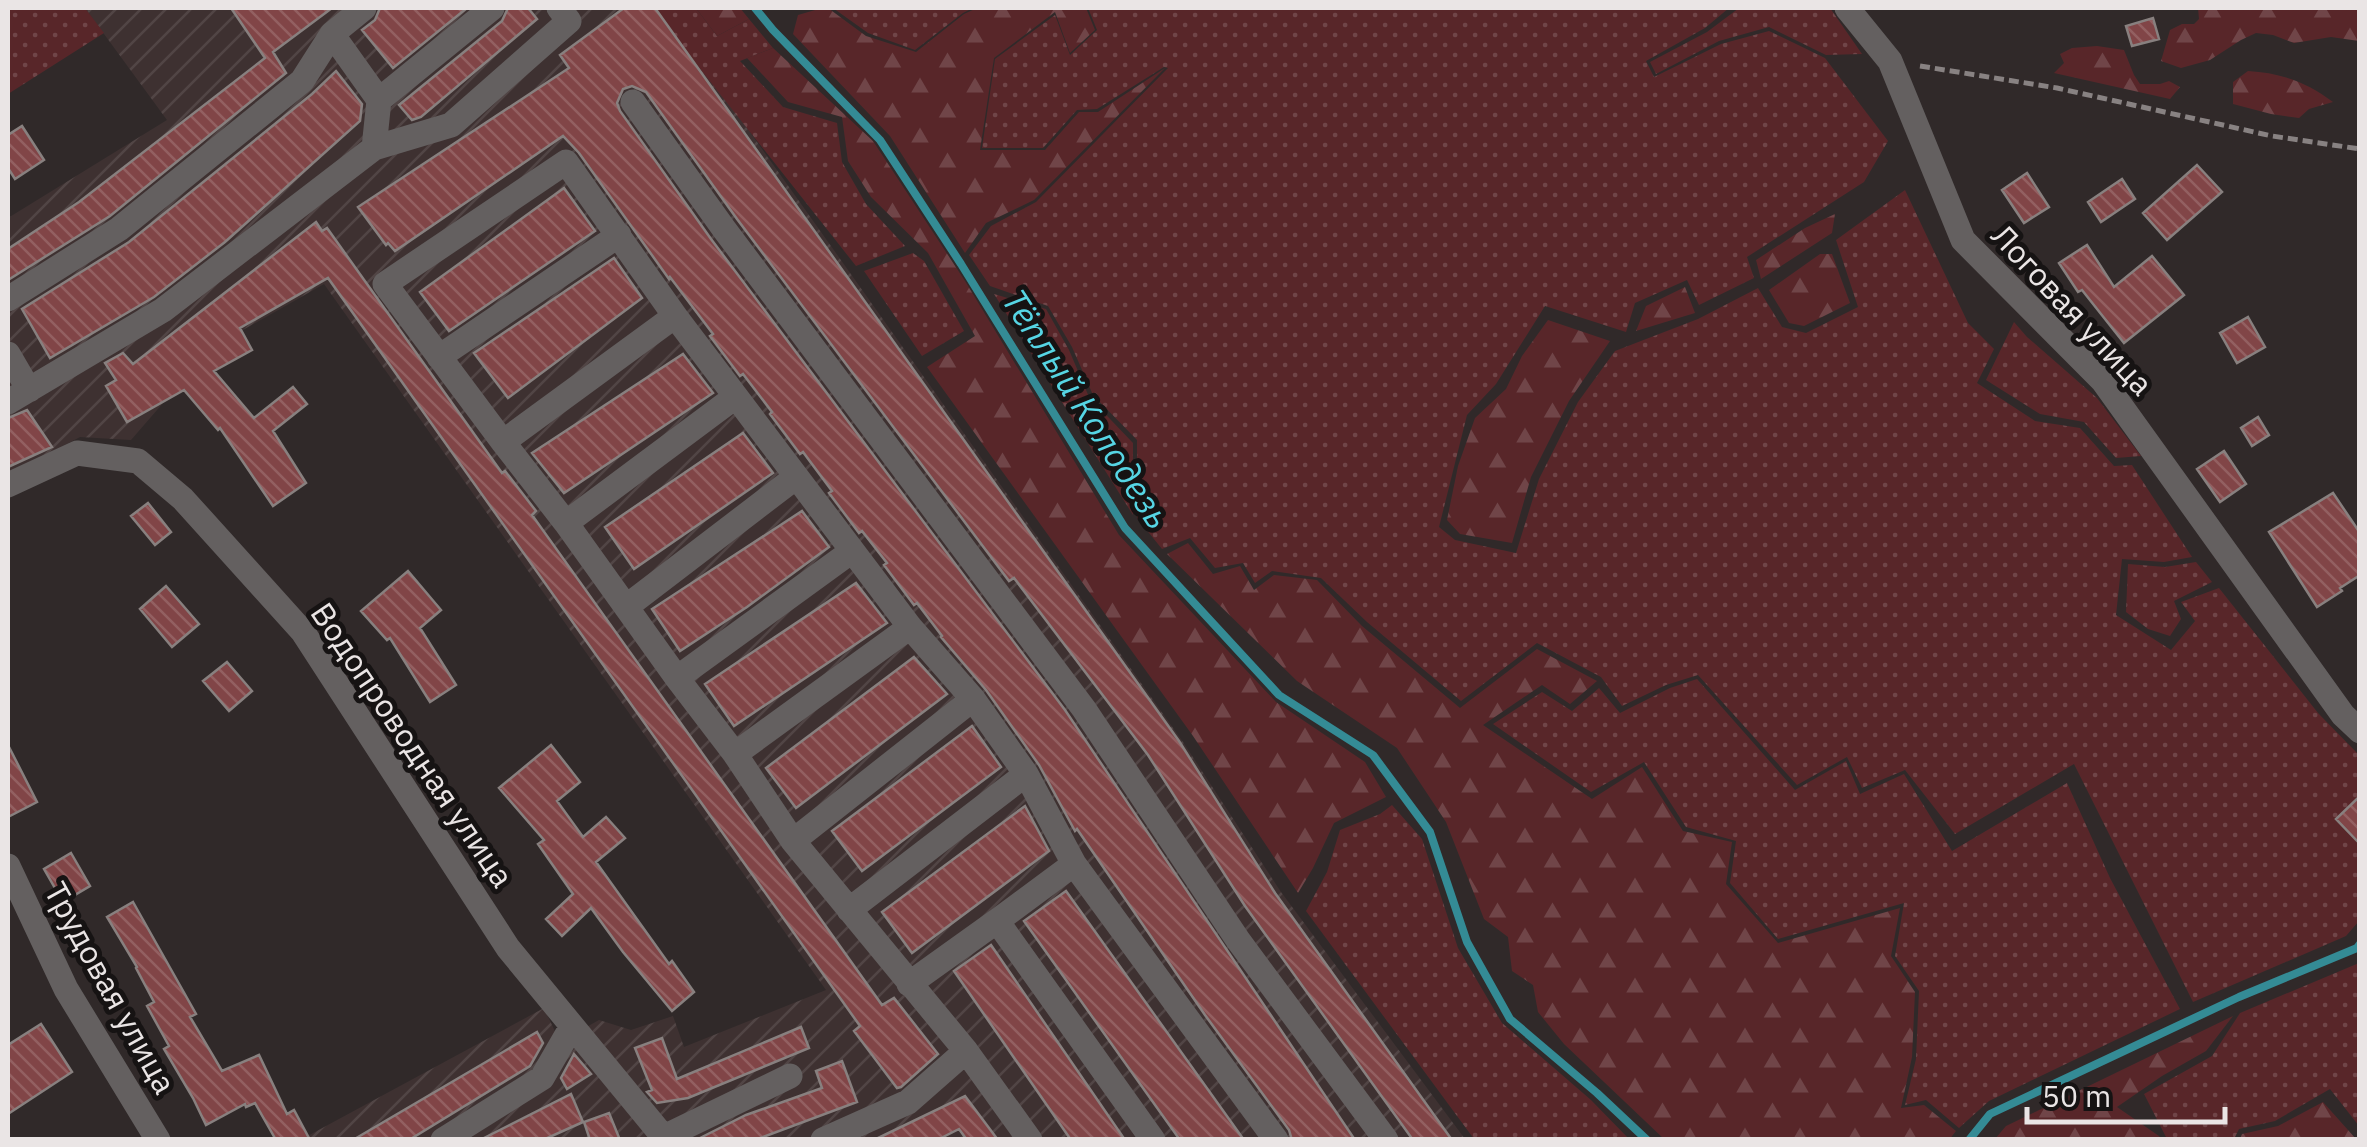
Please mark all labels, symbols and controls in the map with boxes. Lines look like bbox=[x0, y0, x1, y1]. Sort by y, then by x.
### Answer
street label: Логовая улица bbox=[1983, 215, 2163, 404]
water label: Тёплый Колодезь bbox=[992, 280, 1181, 537]
street label: Водопроводная улица bbox=[302, 594, 524, 895]
street label: Трудовая улица bbox=[35, 874, 186, 1101]
scale bar bbox=[2027, 1062, 2224, 1124]
text: 50 m bbox=[2042, 1076, 2111, 1115]

